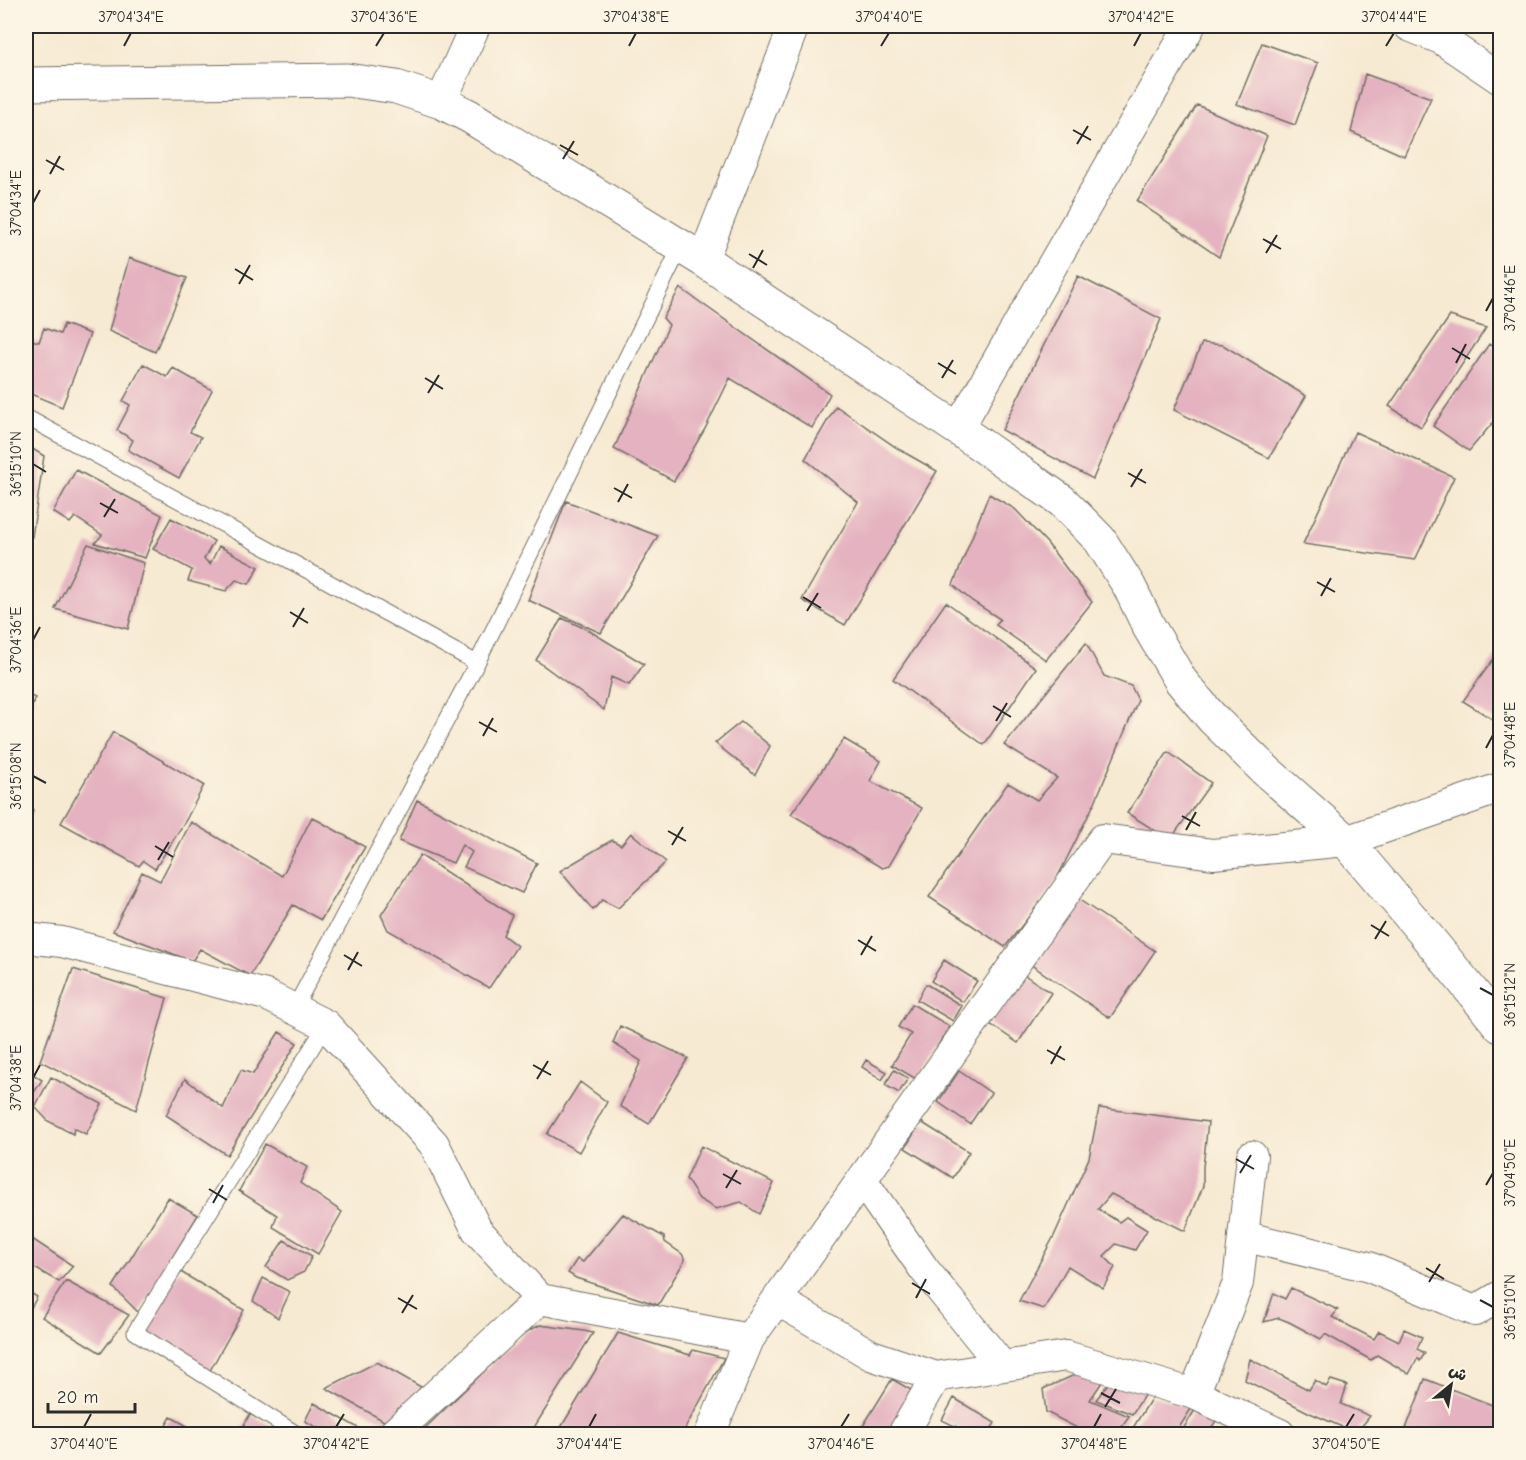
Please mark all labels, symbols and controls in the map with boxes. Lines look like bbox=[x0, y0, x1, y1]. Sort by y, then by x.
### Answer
text: 37°04'34"E bbox=[98, 8, 164, 26]
text: 37°04'36"E bbox=[351, 8, 417, 26]
text: 37°04'38"E bbox=[603, 8, 669, 26]
text: 37°04'40"E bbox=[855, 8, 923, 26]
text: 37°04'42"E bbox=[1108, 8, 1174, 26]
text: 37°04'44"E bbox=[1361, 8, 1427, 26]
text: 37°04'34"E bbox=[7, 170, 25, 236]
text: 37°04'46"E bbox=[1501, 265, 1519, 331]
text: 36°15'10"N bbox=[7, 431, 25, 497]
text: 37°04'36"E bbox=[7, 607, 25, 673]
text: 37°04'48"E bbox=[1501, 702, 1519, 768]
text: 36°15'08"N bbox=[7, 742, 25, 810]
text: 36°15'12"N bbox=[1501, 963, 1519, 1027]
text: 37°04'38"E bbox=[7, 1045, 25, 1111]
text: 37°04'50"E bbox=[1501, 1139, 1519, 1207]
text: 36°15'10"N bbox=[1501, 1274, 1519, 1340]
north arrow bbox=[1421, 1355, 1481, 1415]
text: ش bbox=[1446, 1361, 1470, 1385]
scale bar bbox=[48, 1376, 135, 1414]
text: 20 m bbox=[57, 1387, 98, 1408]
text: 37°04'40"E bbox=[50, 1435, 118, 1453]
text: 37°04'42"E bbox=[303, 1435, 369, 1453]
text: 37°04'44"E bbox=[556, 1435, 622, 1453]
text: 37°04'46"E bbox=[808, 1435, 874, 1453]
text: 37°04'48"E bbox=[1061, 1435, 1127, 1453]
text: 37°04'50"E bbox=[1312, 1435, 1380, 1453]

